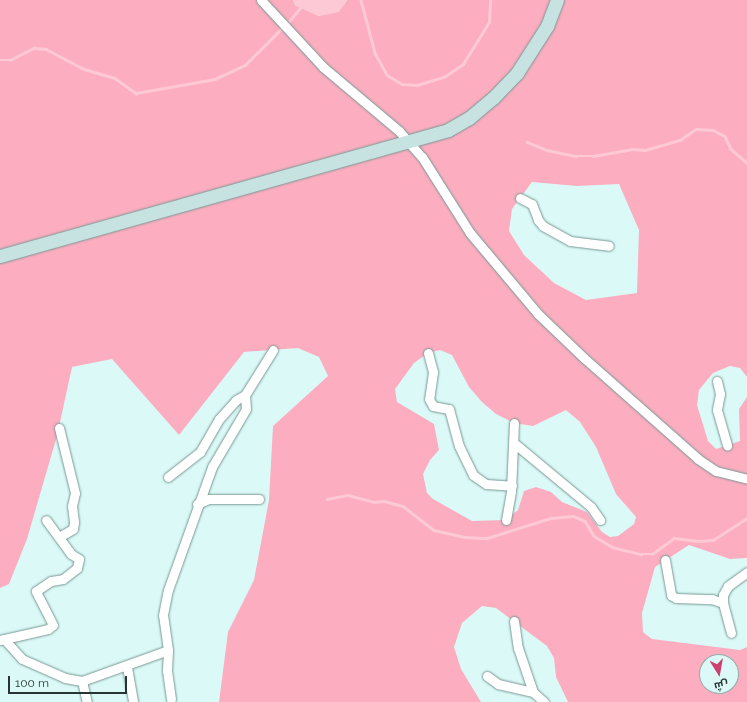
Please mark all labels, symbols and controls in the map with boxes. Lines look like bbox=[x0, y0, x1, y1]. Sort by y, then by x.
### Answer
north arrow bbox=[699, 654, 739, 694]
scale bar bbox=[10, 668, 129, 694]
text: 100 m bbox=[15, 676, 49, 690]
text: ش bbox=[713, 678, 729, 693]

